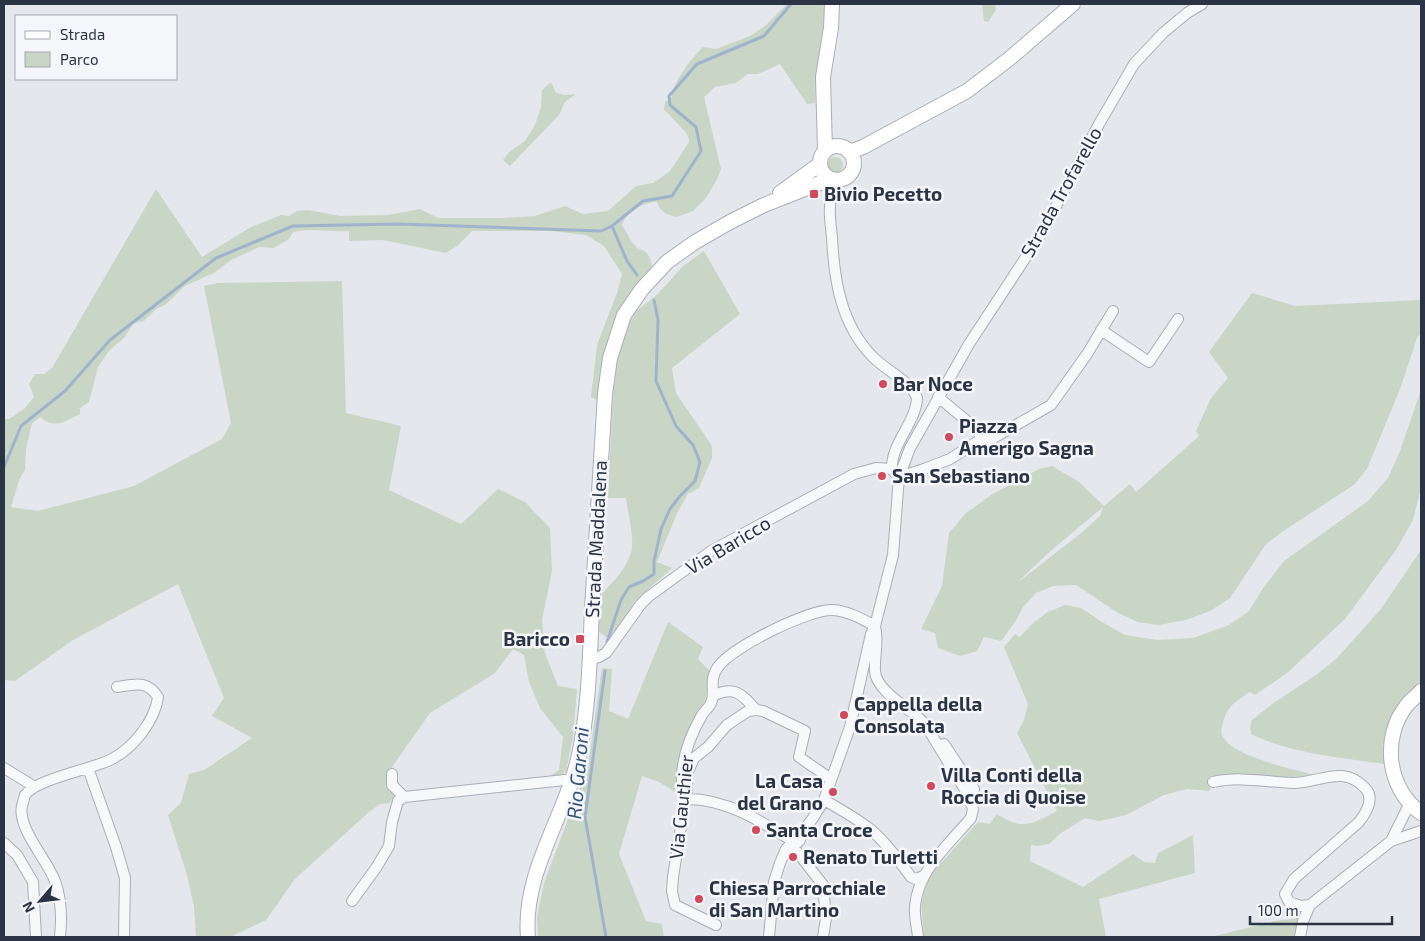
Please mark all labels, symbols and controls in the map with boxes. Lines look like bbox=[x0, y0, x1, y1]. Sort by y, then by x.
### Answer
legend bbox=[15, 15, 178, 80]
text: Strada bbox=[60, 25, 105, 43]
text: Parco bbox=[60, 50, 99, 68]
street label: Strada Trofarello bbox=[1015, 122, 1106, 261]
place label: Bivio Pecetto bbox=[824, 182, 942, 205]
marker: Bivio Pecetto bbox=[808, 188, 820, 200]
place label: Bar Noce bbox=[893, 372, 973, 395]
marker: Bar Noce bbox=[877, 378, 889, 390]
place label: Piazza Amerigo Sagna bbox=[959, 414, 1094, 459]
marker: Piazza Amerigo Sagna bbox=[943, 431, 955, 443]
street label: Strada Maddalena bbox=[580, 459, 611, 618]
place label: San Sebastiano bbox=[892, 464, 1030, 487]
marker: San Sebastiano bbox=[876, 470, 888, 482]
street label: Via Baricco bbox=[681, 510, 774, 579]
place label: Baricco bbox=[503, 627, 570, 650]
marker: Baricco bbox=[574, 633, 586, 645]
place label: Cappella della Consolata bbox=[854, 692, 982, 737]
marker: Cappella della Consolata bbox=[838, 709, 850, 721]
water label: Rio Garoni bbox=[561, 726, 593, 820]
street label: Via Gauthier bbox=[664, 753, 697, 860]
place label: Villa Conti della Roccia di Quoise bbox=[941, 763, 1086, 809]
place label: La Casa del Grano bbox=[737, 769, 823, 814]
marker: Villa Conti della Roccia di Quoise bbox=[925, 780, 937, 792]
marker: La Casa del Grano bbox=[827, 786, 839, 798]
place label: Santa Croce bbox=[766, 818, 873, 841]
marker: Santa Croce bbox=[750, 824, 762, 836]
place label: Renato Turletti bbox=[803, 845, 938, 868]
marker: Renato Turletti bbox=[787, 851, 799, 863]
north arrow bbox=[15, 876, 65, 926]
place label: Chiesa Parrocchiale di San Martino bbox=[709, 876, 886, 921]
marker: Chiesa Parrocchiale di San Martino bbox=[693, 893, 705, 905]
scale bar bbox=[1250, 894, 1392, 926]
text: N bbox=[18, 899, 38, 916]
text: 100 m bbox=[1258, 901, 1299, 919]

